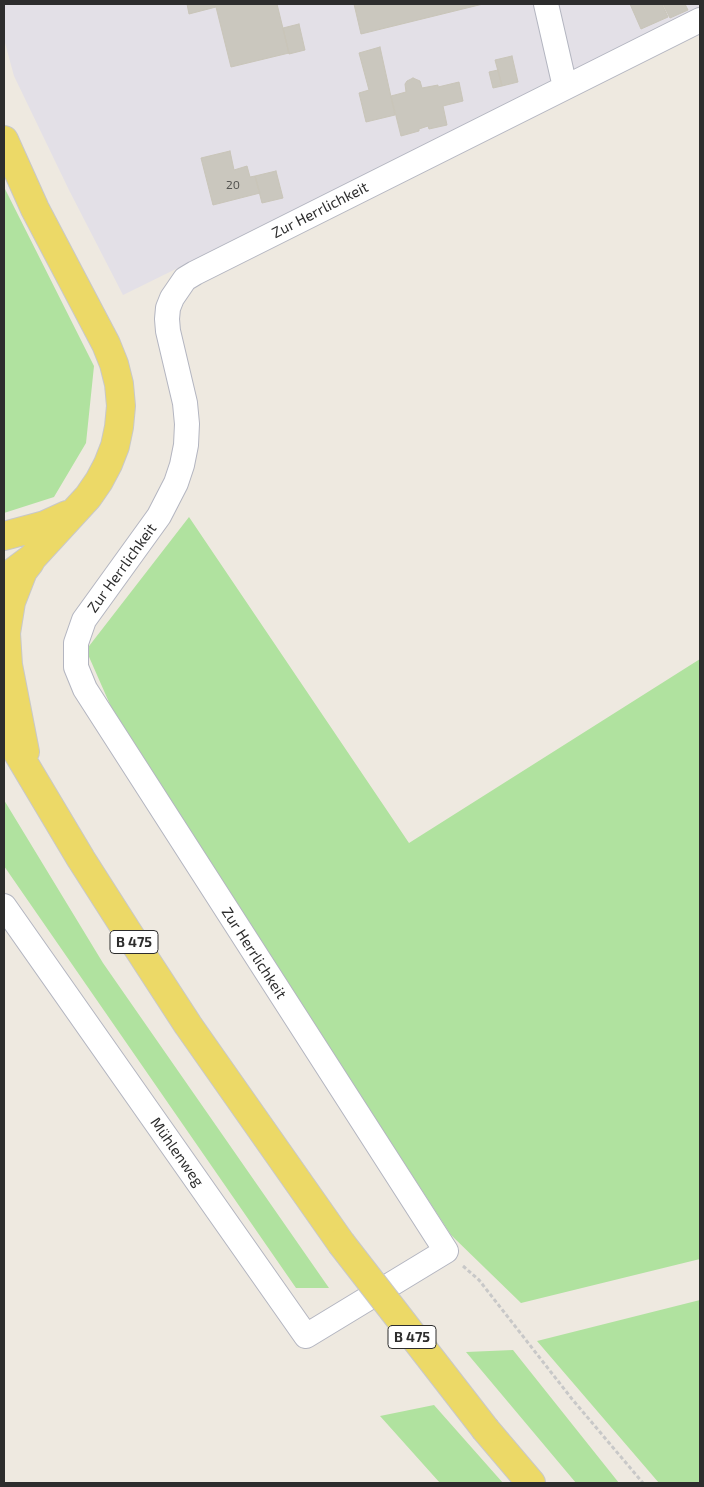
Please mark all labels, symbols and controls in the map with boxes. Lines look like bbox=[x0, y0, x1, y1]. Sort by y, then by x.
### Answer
house number: 20 bbox=[226, 178, 240, 192]
street label: Zur Herrlichkeit bbox=[269, 178, 371, 242]
street label: Zur Herrlichkeit bbox=[84, 520, 160, 616]
street label: Zur Herrlichkeit bbox=[218, 904, 290, 1002]
road number: B 475 bbox=[110, 930, 158, 954]
street label: Mühlenweg bbox=[147, 1114, 207, 1190]
road number: B 475 bbox=[388, 1325, 436, 1348]

